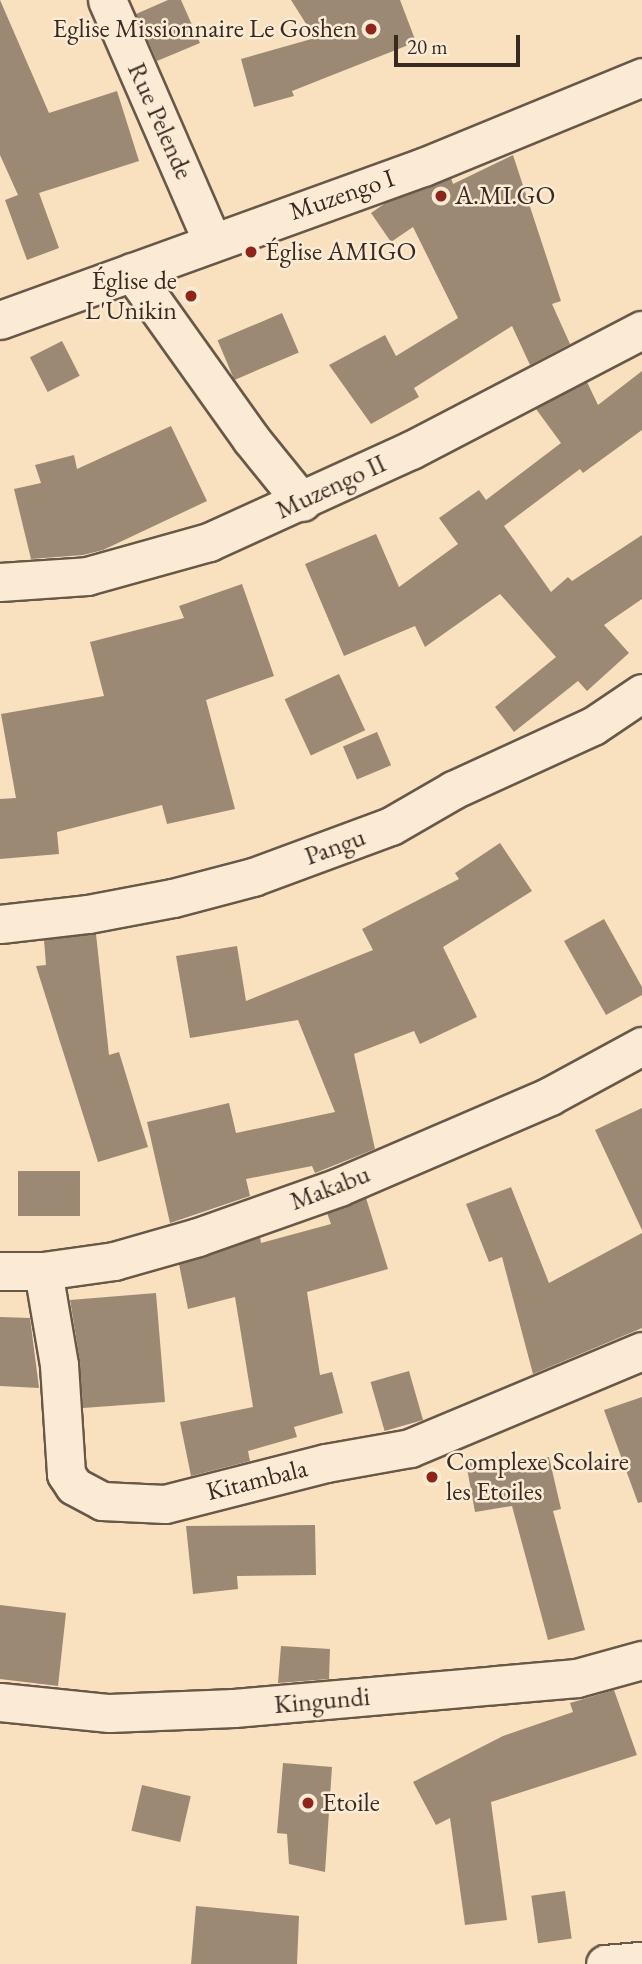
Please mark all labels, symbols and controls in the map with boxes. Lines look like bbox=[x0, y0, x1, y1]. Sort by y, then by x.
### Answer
place label: Eglise Missionnaire Le Goshen bbox=[53, 13, 357, 45]
marker: Eglise Missionnaire Le Goshen bbox=[363, 21, 379, 37]
scale bar bbox=[397, 21, 523, 65]
text: 20 m bbox=[407, 33, 448, 60]
street label: Rue Pelende bbox=[120, 58, 200, 184]
street label: Muzengo I bbox=[285, 163, 399, 227]
place label: A.MI.GO bbox=[455, 180, 555, 212]
marker: A.MI.GO bbox=[433, 188, 449, 204]
place label: Église AMIGO bbox=[265, 236, 416, 268]
marker: Église AMIGO bbox=[243, 244, 259, 260]
place label: Église de L'Unikin bbox=[85, 265, 177, 326]
marker: Église de L'Unikin bbox=[183, 288, 199, 304]
street label: Muzengo II bbox=[271, 448, 391, 526]
street label: Pangu bbox=[300, 822, 370, 872]
street label: Makabu bbox=[286, 1159, 374, 1217]
place label: Complexe Scolaire les Etoiles bbox=[446, 1446, 629, 1508]
street label: Kitambala bbox=[203, 1452, 311, 1508]
marker: Complexe Scolaire les Etoiles bbox=[424, 1469, 440, 1485]
street label: Kingundi bbox=[273, 1681, 371, 1721]
place label: Etoile bbox=[322, 1787, 380, 1819]
marker: Etoile bbox=[300, 1795, 316, 1811]

